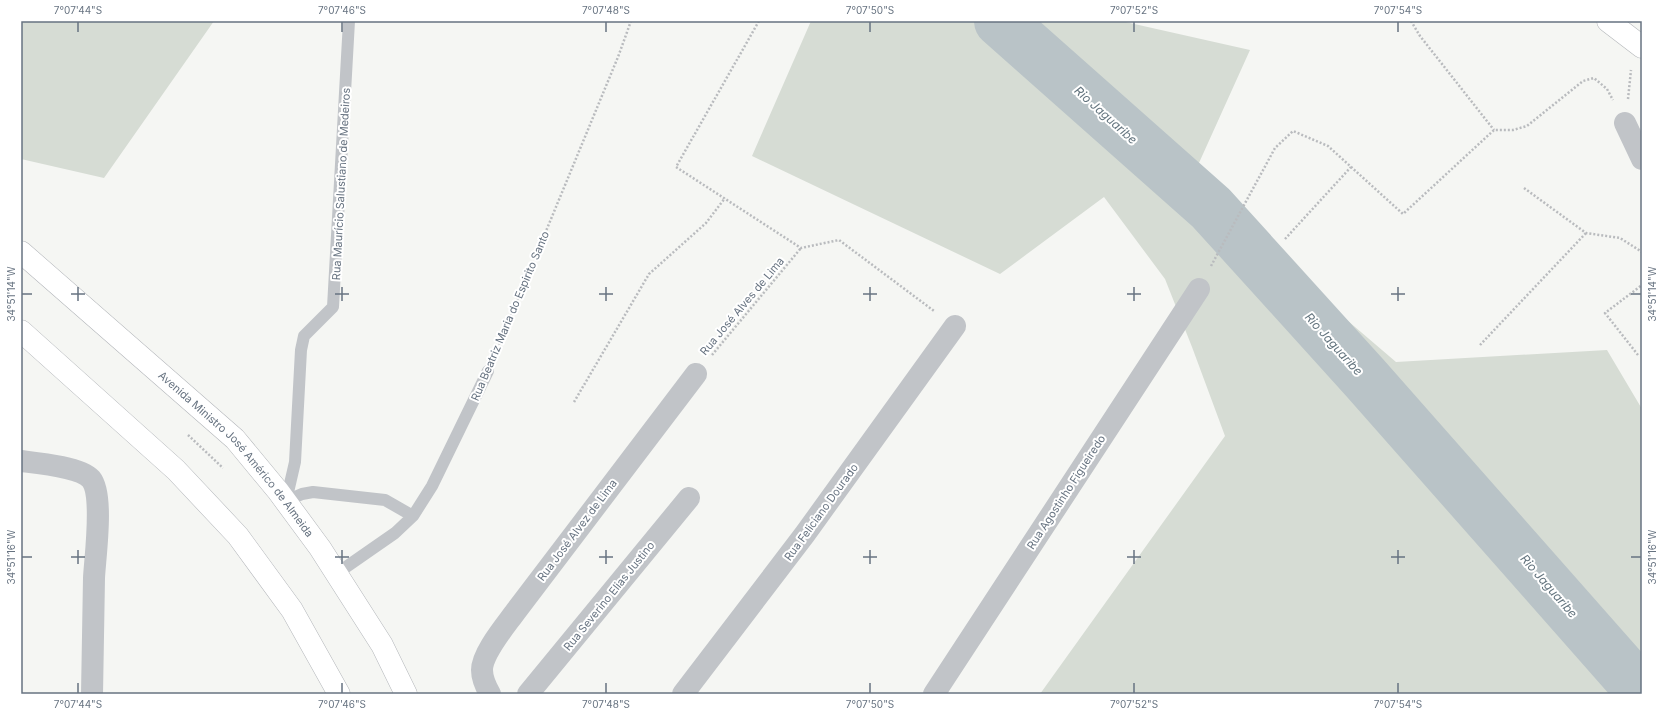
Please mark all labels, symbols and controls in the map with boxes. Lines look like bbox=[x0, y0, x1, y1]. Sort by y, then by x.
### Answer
text: 7°07'44"S bbox=[54, 4, 102, 16]
text: 7°07'46"S bbox=[318, 4, 366, 16]
text: 7°07'48"S bbox=[582, 4, 630, 16]
text: 7°07'50"S bbox=[846, 4, 894, 16]
text: 7°07'52"S bbox=[1110, 4, 1158, 16]
text: 7°07'54"S bbox=[1374, 4, 1422, 16]
water label: Rio Jaguaribe bbox=[1072, 83, 1140, 147]
street label: Rua Maurício Salustiano de Medeiros bbox=[329, 87, 353, 281]
street label: Rua Beatriz Maria do Espirito Santo bbox=[468, 229, 552, 403]
street label: Rua José Alves de Lima bbox=[697, 254, 787, 358]
text: 34°51'14"W bbox=[5, 266, 17, 322]
text: 34°51'14"W bbox=[1646, 266, 1658, 322]
water label: Rio Jaguaribe bbox=[1302, 310, 1366, 378]
street label: Avenida Ministro José Américo de Almeida bbox=[156, 368, 317, 540]
street label: Rua Agostinho Figueiredo bbox=[1024, 432, 1109, 552]
street label: Rua Feliciano Dourado bbox=[781, 460, 861, 563]
street label: Rua José Alvez de Lima bbox=[534, 476, 620, 584]
text: 34°51'16"W bbox=[5, 529, 17, 584]
text: 34°51'16"W bbox=[1646, 529, 1658, 584]
street label: Rua Severino Elias Justino bbox=[561, 538, 658, 653]
water label: Rio Jaguaribe bbox=[1517, 551, 1581, 621]
text: 7°07'44"S bbox=[54, 698, 102, 710]
text: 7°07'46"S bbox=[318, 698, 366, 710]
text: 7°07'48"S bbox=[582, 698, 630, 710]
text: 7°07'50"S bbox=[846, 698, 894, 710]
text: 7°07'52"S bbox=[1110, 698, 1158, 710]
text: 7°07'54"S bbox=[1374, 698, 1422, 710]

